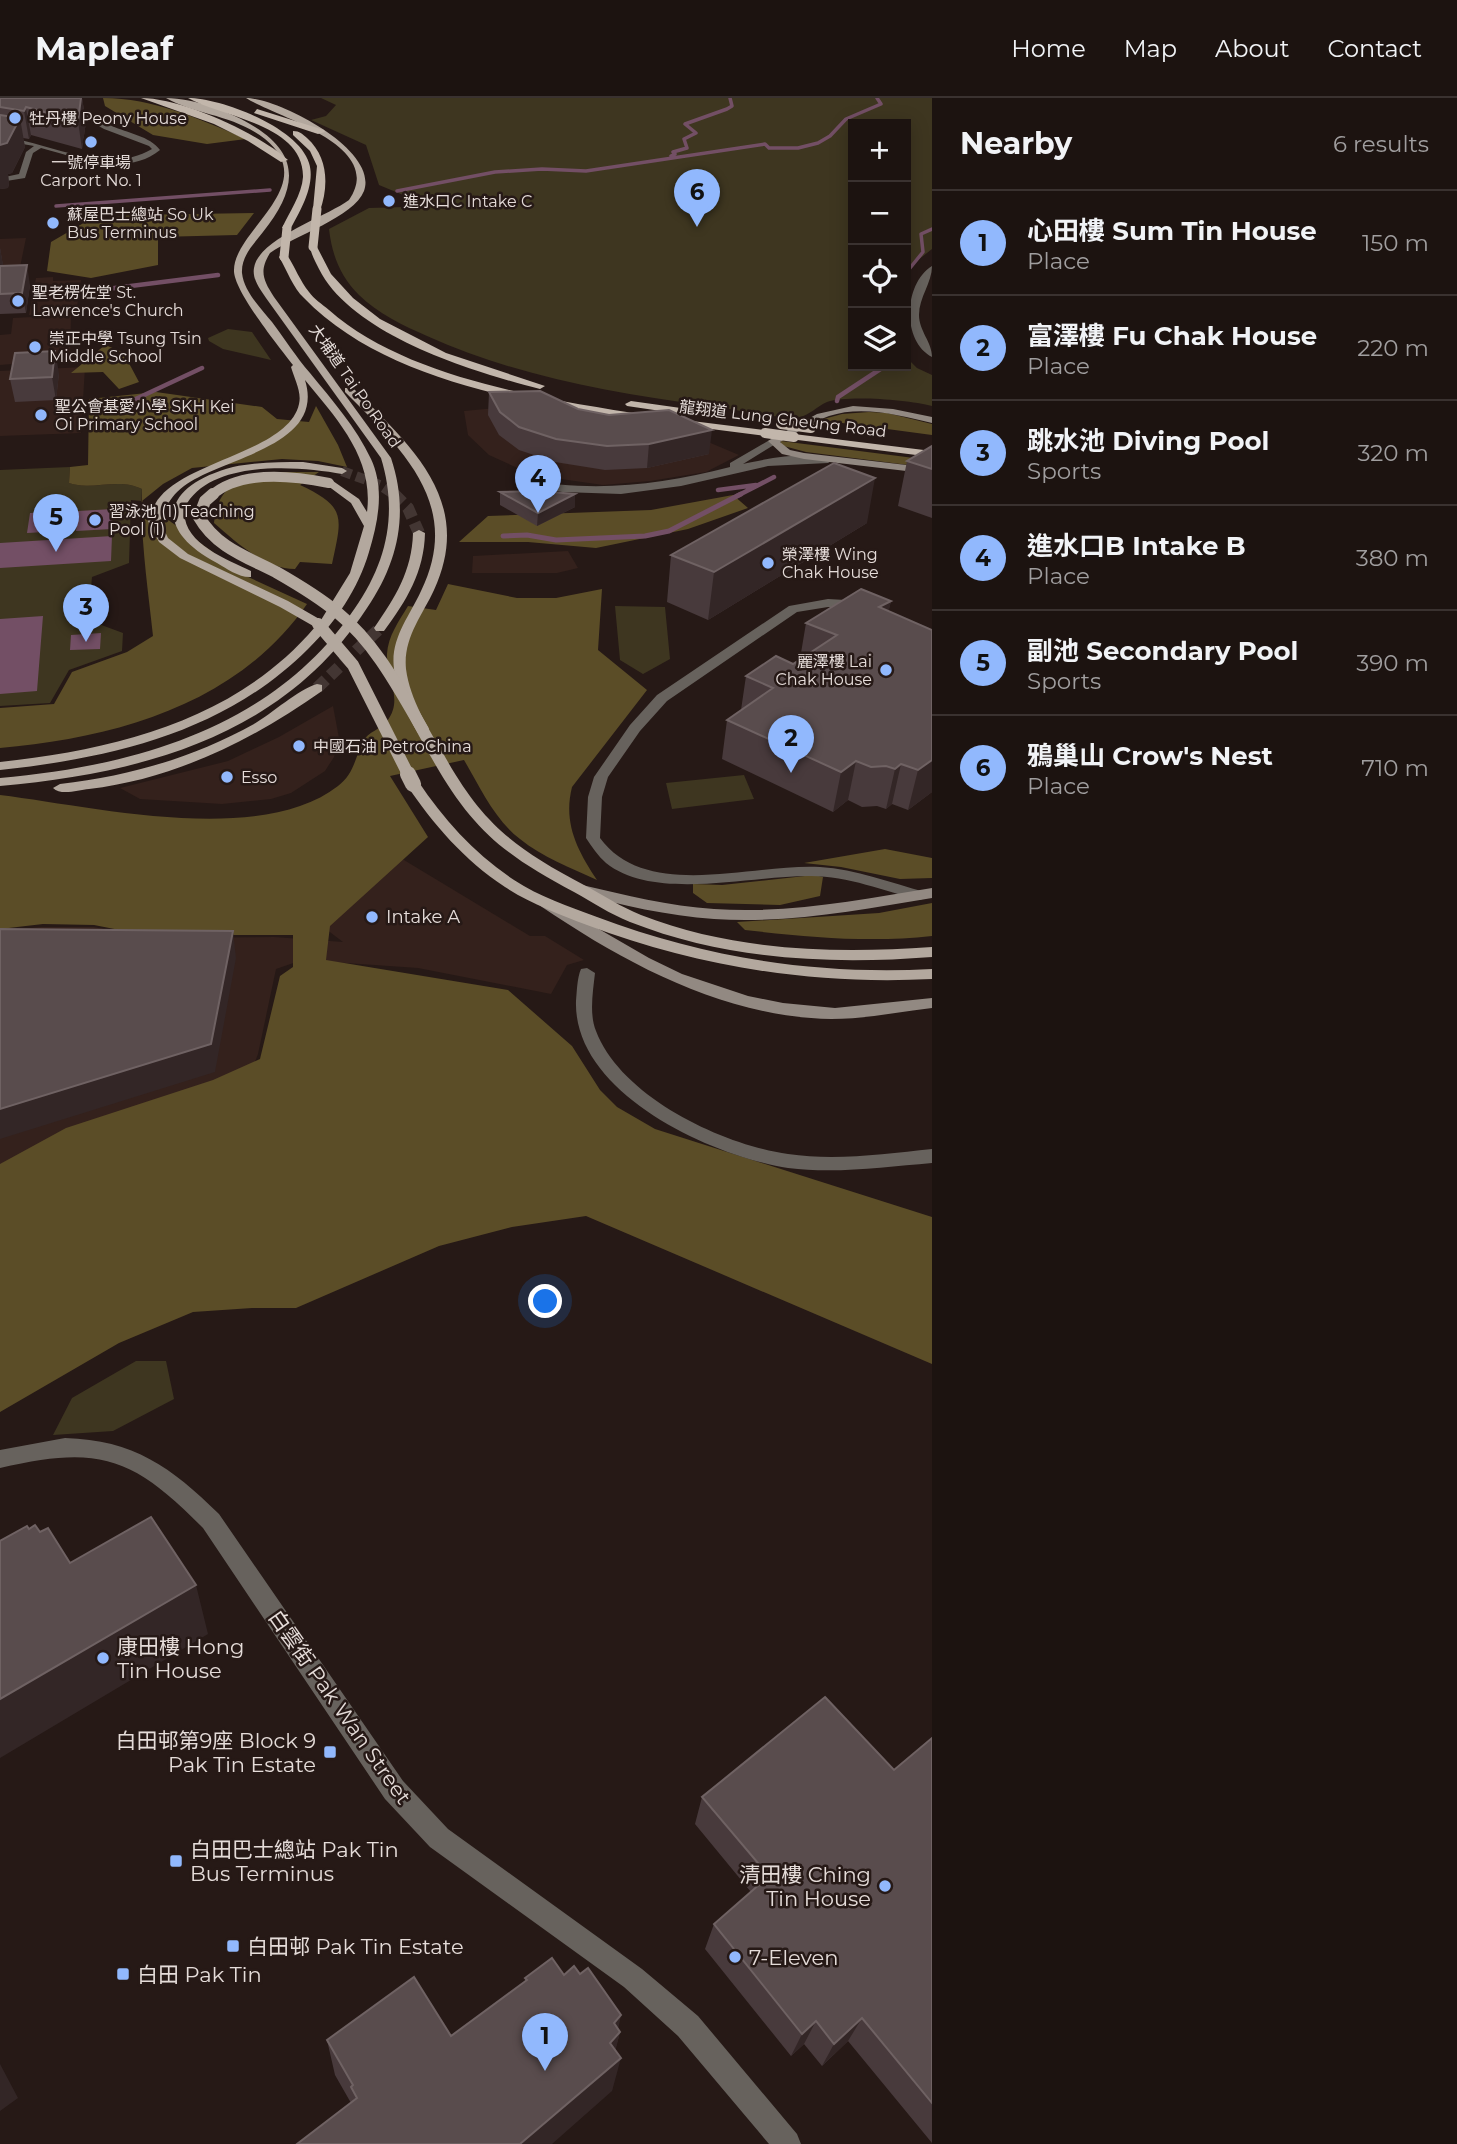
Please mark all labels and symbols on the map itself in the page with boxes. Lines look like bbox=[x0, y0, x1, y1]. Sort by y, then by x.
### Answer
place label: 牡丹樓 Peony House bbox=[29, 109, 187, 128]
marker: 牡丹樓 Peony House bbox=[7, 110, 23, 126]
marker: 一號停車場 Carport No. 1 bbox=[83, 134, 99, 150]
place label: 一號停車場 Carport No. 1 bbox=[40, 153, 142, 190]
pin: 6 bbox=[674, 169, 720, 227]
place label: 進水口C Intake C bbox=[403, 192, 532, 211]
marker: 進水口C Intake C bbox=[381, 193, 397, 209]
place label: 蘇屋巴士總站 So Uk Bus Terminus bbox=[67, 205, 214, 242]
marker: 蘇屋巴士總站 So Uk Bus Terminus bbox=[45, 215, 61, 231]
place label: 聖老楞佐堂 St. Lawrence's Church bbox=[32, 283, 184, 320]
marker: 聖老楞佐堂 St. Lawrence's Church bbox=[10, 293, 26, 309]
street label: 大埔道 Tai Po Road bbox=[305, 321, 405, 451]
place label: 崇正中學 Tsung Tsin Middle School bbox=[49, 329, 202, 366]
marker: 崇正中學 Tsung Tsin Middle School bbox=[27, 339, 43, 355]
place label: 聖公會基愛小學 SKH Kei Oi Primary School bbox=[55, 397, 235, 434]
street label: 龍翔道 Lung Cheung Road bbox=[678, 397, 888, 441]
marker: 聖公會基愛小學 SKH Kei Oi Primary School bbox=[33, 407, 49, 423]
pin: 4 bbox=[515, 455, 561, 513]
pin: 5 bbox=[33, 494, 79, 552]
place label: 習泳池 (1) Teaching Pool (1) bbox=[109, 502, 255, 539]
marker: 習泳池 (1) Teaching Pool (1) bbox=[87, 512, 103, 528]
place label: 榮澤樓 Wing Chak House bbox=[782, 545, 879, 582]
marker: 榮澤樓 Wing Chak House bbox=[760, 555, 776, 571]
pin: 3 bbox=[63, 584, 109, 642]
place label: 麗澤樓 Lai Chak House bbox=[775, 652, 872, 689]
marker: 麗澤樓 Lai Chak House bbox=[878, 662, 894, 678]
pin: 2 bbox=[768, 715, 814, 773]
place label: 中國石油 PetroChina bbox=[313, 737, 472, 756]
marker: 中國石油 PetroChina bbox=[291, 738, 307, 754]
place label: Esso bbox=[241, 768, 277, 787]
marker: Esso bbox=[219, 769, 235, 785]
place label: Intake A bbox=[386, 906, 460, 928]
marker: Intake A bbox=[364, 909, 380, 925]
your location bbox=[528, 1284, 562, 1318]
street label: 白雲街 Pak Wan Street bbox=[263, 1605, 417, 1809]
place label: 康田樓 Hong Tin House bbox=[117, 1634, 244, 1683]
marker: 康田樓 Hong Tin House bbox=[95, 1650, 111, 1666]
place label: 白田邨第9座 Block 9 Pak Tin Estate bbox=[116, 1728, 316, 1777]
marker: 白田邨第9座 Block 9 Pak Tin Estate bbox=[322, 1744, 338, 1760]
place label: 白田巴士總站 Pak Tin Bus Terminus bbox=[190, 1837, 399, 1886]
marker: 白田巴士總站 Pak Tin Bus Terminus bbox=[168, 1853, 184, 1869]
place label: 清田樓 Ching Tin House bbox=[739, 1862, 871, 1911]
marker: 清田樓 Ching Tin House bbox=[877, 1878, 893, 1894]
place label: 白田邨 Pak Tin Estate bbox=[247, 1934, 464, 1959]
marker: 白田邨 Pak Tin Estate bbox=[225, 1938, 241, 1954]
place label: 7-Eleven bbox=[749, 1945, 838, 1970]
marker: 7-Eleven bbox=[727, 1949, 743, 1965]
place label: 白田 Pak Tin bbox=[137, 1962, 262, 1987]
marker: 白田 Pak Tin bbox=[115, 1966, 131, 1982]
pin: 1 bbox=[522, 2013, 568, 2071]

